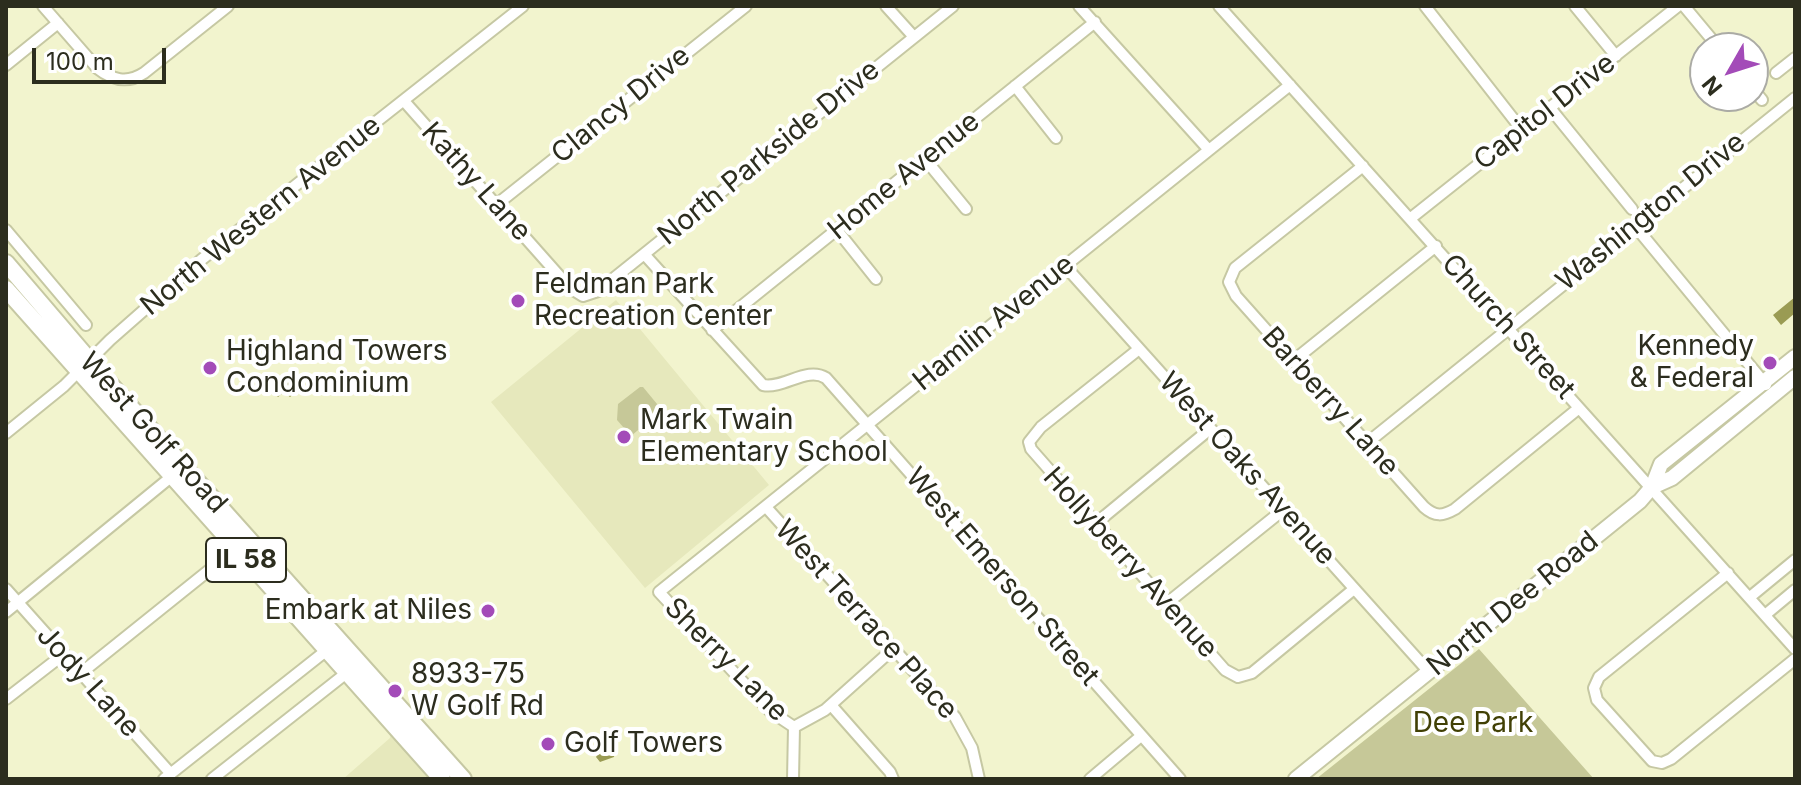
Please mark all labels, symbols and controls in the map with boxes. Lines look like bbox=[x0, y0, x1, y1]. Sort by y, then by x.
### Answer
scale bar bbox=[36, 32, 170, 82]
north arrow bbox=[1689, 32, 1769, 112]
street label: Clancy Drive bbox=[545, 39, 697, 171]
street label: Capitol Drive bbox=[1468, 46, 1622, 178]
text: 100 m bbox=[46, 47, 114, 76]
street label: North Parkside Drive bbox=[652, 53, 886, 253]
text: N bbox=[1697, 71, 1727, 101]
street label: Home Avenue bbox=[822, 105, 986, 247]
street label: North Western Avenue bbox=[134, 109, 388, 323]
street label: Kathy Lane bbox=[414, 116, 538, 248]
street label: Washington Drive bbox=[1550, 126, 1752, 298]
street label: Hamlin Avenue bbox=[907, 248, 1081, 398]
street label: Church Street bbox=[1434, 248, 1582, 406]
place label: Feldman Park Recreation Center bbox=[534, 268, 773, 334]
marker: Feldman Park Recreation Center bbox=[509, 292, 527, 310]
street label: Barberry Lane bbox=[1254, 321, 1406, 483]
place label: Kennedy & Federal bbox=[1630, 330, 1754, 396]
place label: Highland Towers Condominium bbox=[226, 335, 448, 401]
street label: West Golf Road bbox=[72, 346, 234, 520]
marker: Kennedy & Federal bbox=[1761, 354, 1779, 372]
marker: Highland Towers Condominium bbox=[201, 359, 219, 377]
street label: West Oaks Avenue bbox=[1152, 366, 1342, 572]
place label: Mark Twain Elementary School bbox=[640, 404, 888, 470]
marker: Mark Twain Elementary School bbox=[615, 428, 633, 446]
street label: West Emerson Street bbox=[898, 461, 1106, 693]
street label: Hollyberry Avenue bbox=[1036, 461, 1224, 665]
street label: West Terrace Place bbox=[768, 513, 964, 727]
street label: North Dee Road bbox=[1421, 525, 1605, 683]
road number: IL 58 bbox=[206, 538, 286, 582]
street label: Sherry Lane bbox=[657, 591, 795, 729]
place label: Embark at Niles bbox=[265, 594, 472, 628]
marker: Embark at Niles bbox=[479, 602, 497, 620]
street label: Jody Lane bbox=[29, 619, 147, 745]
place label: 8933-75 W Golf Rd bbox=[411, 658, 544, 724]
marker: 8933-75 W Golf Rd bbox=[386, 682, 404, 700]
park label: Dee Park bbox=[1413, 707, 1533, 741]
place label: Golf Towers bbox=[564, 727, 723, 761]
marker: Golf Towers bbox=[539, 735, 557, 753]

